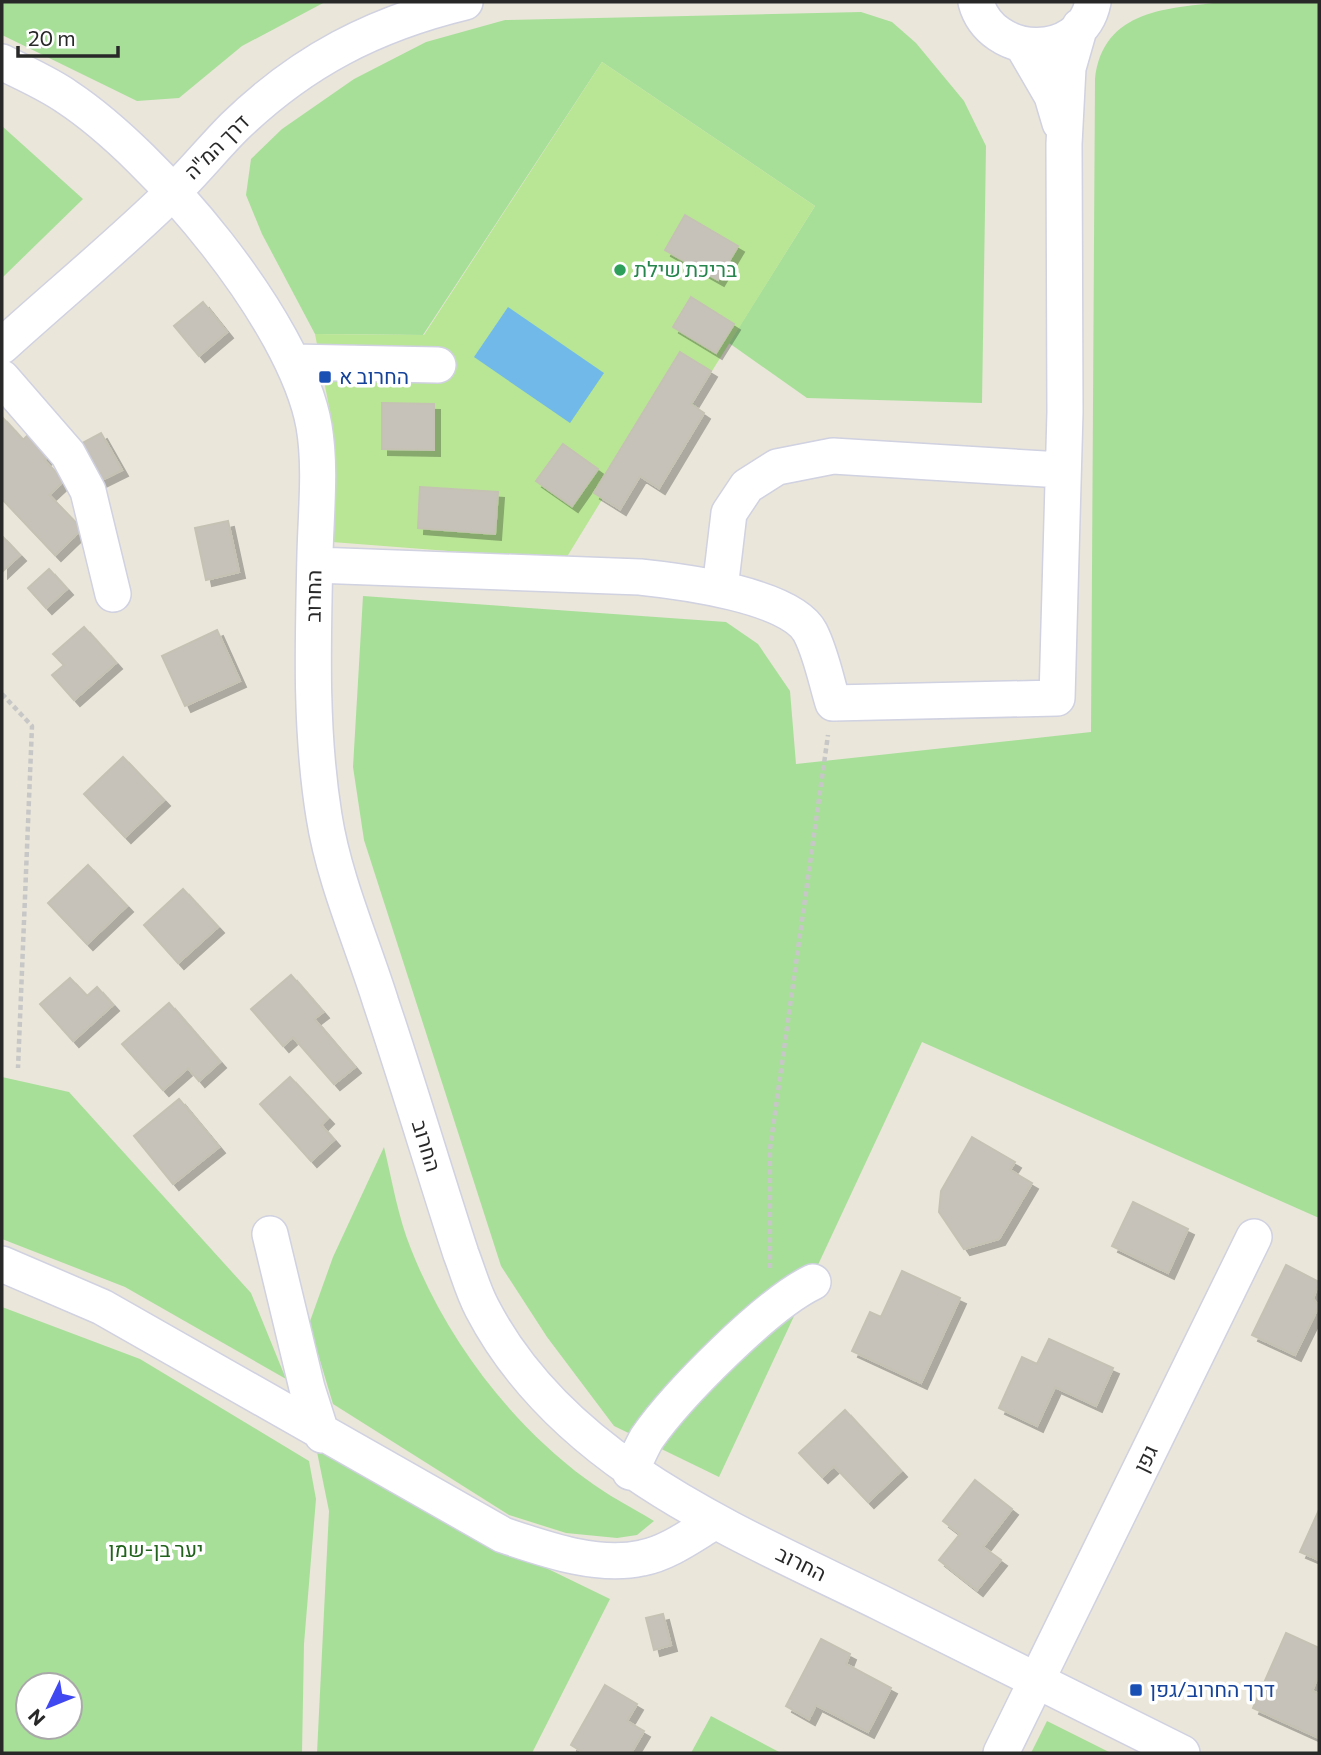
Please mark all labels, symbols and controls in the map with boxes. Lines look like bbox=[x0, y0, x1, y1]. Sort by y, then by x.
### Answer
scale bar bbox=[18, 14, 117, 58]
text: 20 m bbox=[28, 25, 76, 50]
street label: דרך המ"ה bbox=[178, 108, 254, 184]
place label: בריכת שילת bbox=[634, 256, 737, 281]
marker: בריכת שילת bbox=[612, 262, 628, 278]
place label: החרוב א bbox=[339, 363, 409, 388]
marker: החרוב א bbox=[317, 369, 333, 385]
street label: החרוב bbox=[300, 569, 325, 623]
street label: החרוב bbox=[408, 1117, 447, 1174]
street label: גפן bbox=[1127, 1441, 1162, 1476]
park label: יער בן-שמן bbox=[109, 1536, 203, 1561]
street label: החרוב bbox=[773, 1540, 831, 1585]
north arrow bbox=[14, 1671, 84, 1741]
place label: דרך החרוב/גפן bbox=[1150, 1676, 1275, 1701]
marker: דרך החרוב/גפן bbox=[1128, 1682, 1144, 1698]
text: N bbox=[23, 1705, 49, 1731]

